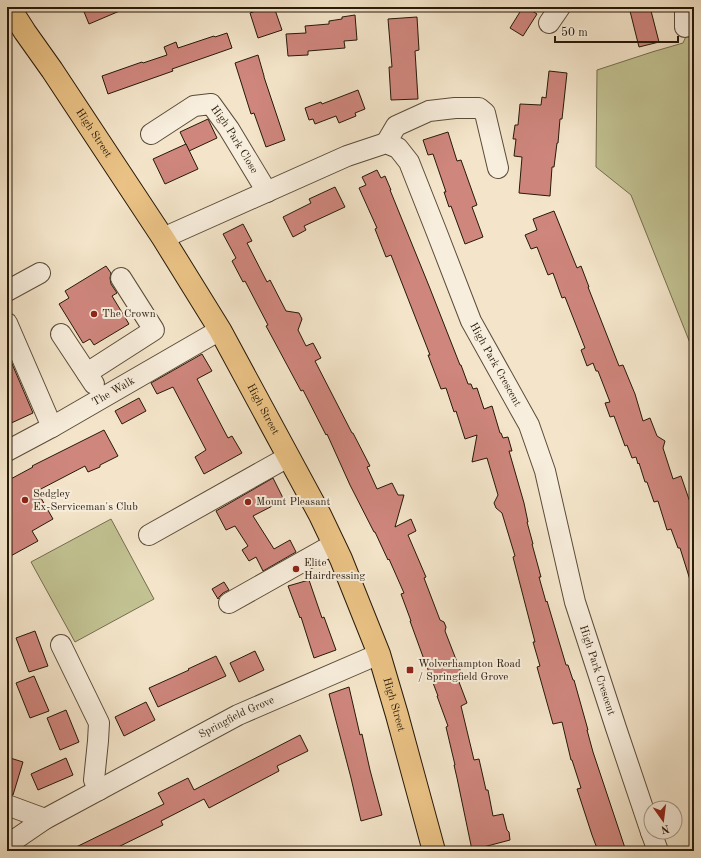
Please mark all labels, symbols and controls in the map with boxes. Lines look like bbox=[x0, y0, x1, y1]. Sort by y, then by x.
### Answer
scale bar bbox=[555, 18, 678, 44]
text: 50 m bbox=[561, 26, 588, 39]
street label: High Park Close bbox=[209, 104, 260, 175]
street label: High Street bbox=[74, 107, 114, 160]
marker: The Crown bbox=[89, 309, 99, 319]
place label: The Crown bbox=[102, 309, 156, 320]
street label: High Park Crescent bbox=[468, 321, 523, 408]
street label: The Walk bbox=[90, 375, 137, 408]
street label: High Street bbox=[245, 382, 281, 437]
place label: Sedgley Ex-Serviceman's Club bbox=[33, 489, 138, 513]
marker: Sedgley Ex-Serviceman's Club bbox=[20, 495, 30, 505]
marker: Mount Pleasant bbox=[243, 497, 253, 507]
place label: Mount Pleasant bbox=[256, 497, 331, 508]
place label: Elite Hairdressing bbox=[304, 558, 365, 582]
marker: Elite Hairdressing bbox=[291, 564, 301, 574]
street label: High Park Crescent bbox=[577, 624, 617, 717]
place label: Wolverhampton Road / Springfield Grove bbox=[418, 659, 521, 683]
marker: Wolverhampton Road / Springfield Grove bbox=[405, 665, 415, 675]
street label: High Street bbox=[381, 676, 407, 733]
street label: Springfield Grove bbox=[197, 694, 276, 740]
north arrow bbox=[643, 800, 683, 840]
text: N bbox=[659, 822, 670, 835]

